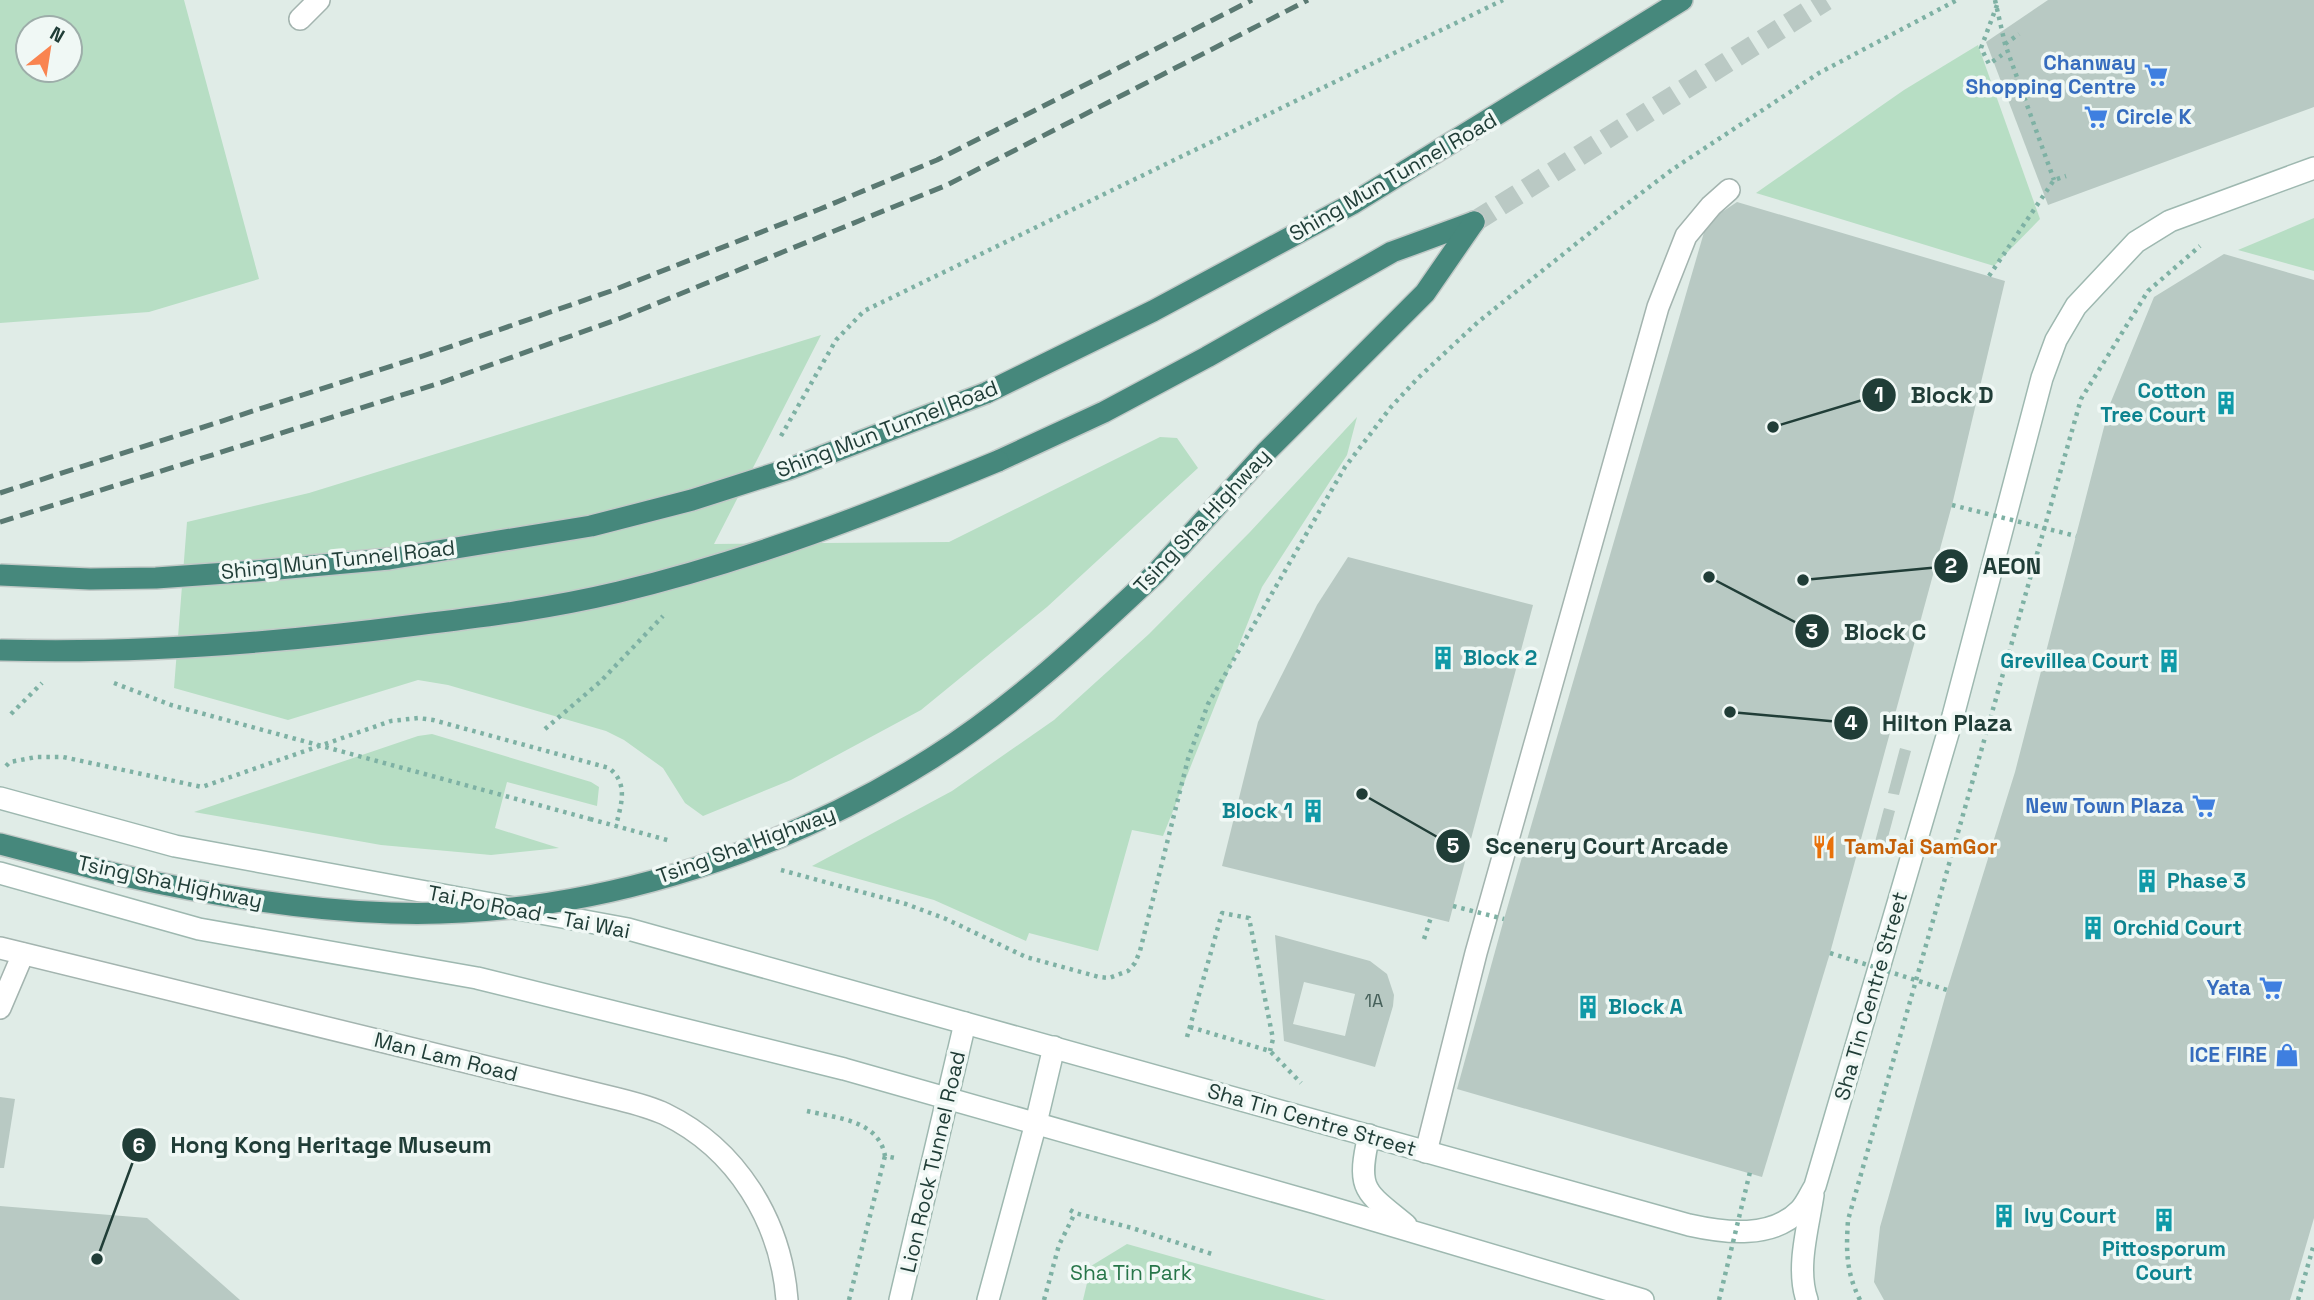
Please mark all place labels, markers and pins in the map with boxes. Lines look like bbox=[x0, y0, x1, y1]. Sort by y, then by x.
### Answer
place label: Chanway Shopping Centre bbox=[1966, 49, 2136, 100]
supermarket icon: Chanway Shopping Centre bbox=[2142, 61, 2170, 89]
supermarket icon: Circle K bbox=[2082, 103, 2110, 131]
place label: Circle K bbox=[2116, 103, 2192, 130]
callout: Block D bbox=[1861, 373, 2007, 417]
place label: Cotton Tree Court bbox=[2100, 377, 2206, 428]
building icon: Cotton Tree Court bbox=[2212, 389, 2240, 417]
callout: AEON bbox=[1934, 544, 2055, 588]
callout: Block C bbox=[1794, 609, 1940, 653]
building icon: Block 2 bbox=[1429, 644, 1457, 672]
place label: Block 2 bbox=[1463, 644, 1537, 671]
place label: Grevillea Court bbox=[2000, 647, 2149, 674]
building icon: Grevillea Court bbox=[2155, 647, 2183, 675]
callout: Hilton Plaza bbox=[1833, 701, 2026, 745]
place label: New Town Plaza bbox=[2025, 792, 2184, 819]
supermarket icon: New Town Plaza bbox=[2190, 792, 2218, 820]
place label: Block 1 bbox=[1222, 797, 1293, 824]
building icon: Block 1 bbox=[1299, 797, 1327, 825]
callout: Scenery Court Arcade bbox=[1436, 824, 1742, 868]
restaurant icon: TamJai SamGor bbox=[1810, 833, 1838, 861]
place label: TamJai SamGor bbox=[1844, 833, 1998, 860]
building icon: Phase 3 bbox=[2133, 867, 2161, 895]
place label: Phase 3 bbox=[2167, 867, 2246, 894]
building icon: Orchid Court bbox=[2079, 914, 2107, 942]
place label: Orchid Court bbox=[2113, 914, 2242, 941]
place label: Yata bbox=[2207, 974, 2251, 1001]
supermarket icon: Yata bbox=[2257, 974, 2285, 1002]
building icon: Block A bbox=[1574, 993, 1602, 1021]
place label: Block A bbox=[1608, 993, 1683, 1020]
place label: ICE FIRE bbox=[2189, 1041, 2267, 1068]
shop icon: ICE FIRE bbox=[2273, 1041, 2301, 1069]
callout: Hong Kong Heritage Museum bbox=[121, 1123, 505, 1167]
building icon: Ivy Court bbox=[1990, 1202, 2018, 1230]
place label: Ivy Court bbox=[2024, 1202, 2117, 1229]
building icon: Pittosporum Court bbox=[2150, 1206, 2178, 1234]
place label: Pittosporum Court bbox=[2102, 1235, 2226, 1286]

